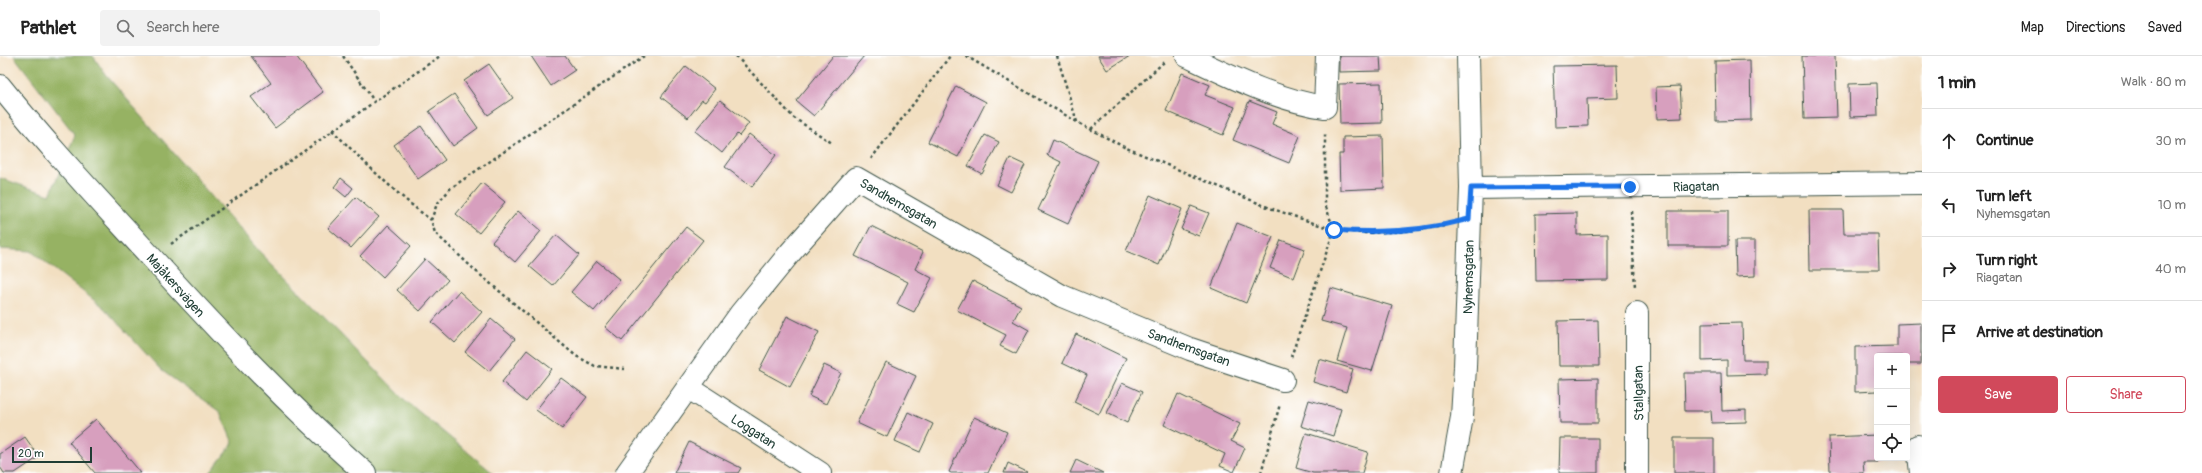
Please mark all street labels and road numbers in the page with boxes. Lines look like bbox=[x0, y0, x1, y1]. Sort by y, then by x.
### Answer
street label: Sandhemsgatan bbox=[857, 175, 940, 233]
street label: Riagatan bbox=[1673, 179, 1719, 195]
street label: Nyhemsgatan bbox=[1460, 240, 1478, 314]
street label: Majåkersvägen bbox=[143, 251, 208, 321]
street label: Sandhemsgatan bbox=[1145, 326, 1232, 370]
street label: Stallgatan bbox=[1631, 365, 1647, 421]
street label: Loggatan bbox=[728, 411, 779, 453]

